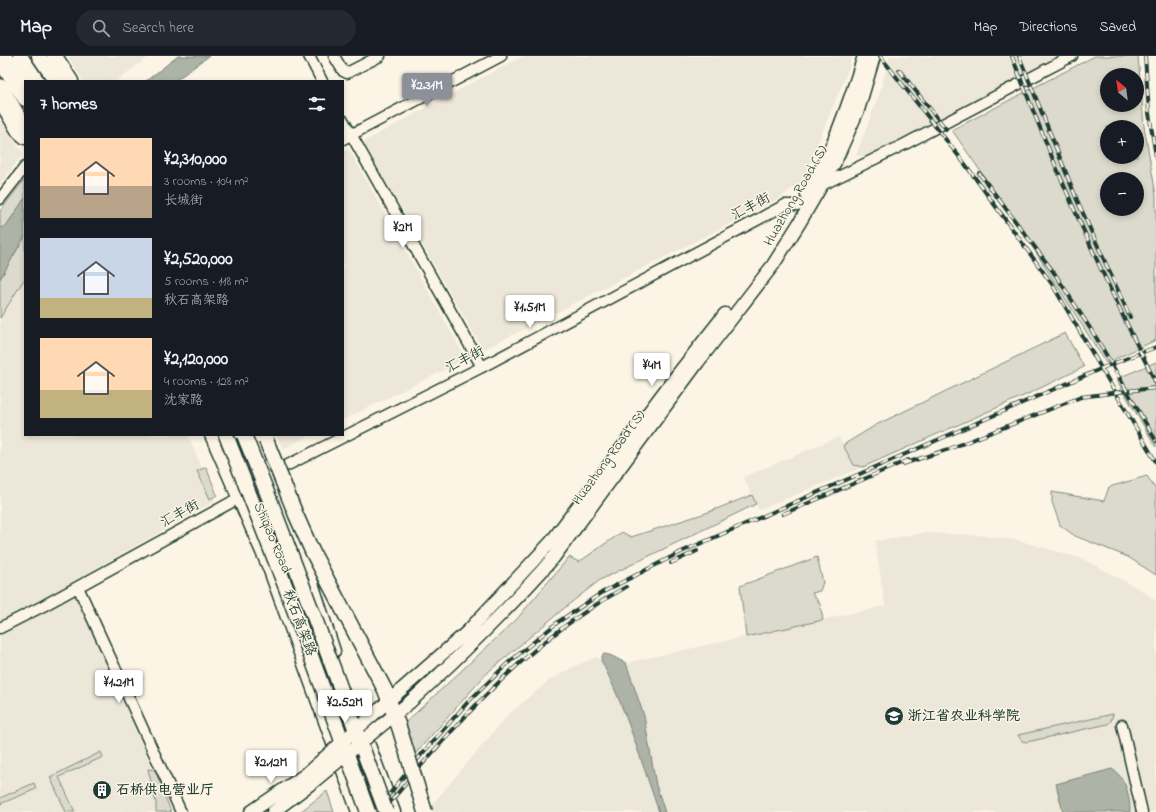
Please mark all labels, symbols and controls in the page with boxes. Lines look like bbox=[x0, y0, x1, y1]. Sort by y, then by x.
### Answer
search box bbox=[76, 10, 356, 46]
text: Map bbox=[20, 14, 52, 41]
icon: search bbox=[90, 17, 112, 39]
text: Search here bbox=[122, 17, 194, 39]
text: Map bbox=[974, 17, 997, 38]
text: Directions bbox=[1019, 17, 1077, 38]
text: Saved bbox=[1099, 17, 1136, 38]
north arrow bbox=[1100, 68, 1144, 112]
map controls bbox=[1100, 68, 1144, 216]
pin: ¥2.31M bbox=[394, 73, 460, 107]
text: ¥2.31M bbox=[411, 76, 443, 95]
text: 7 homes bbox=[40, 92, 98, 117]
icon: filters bbox=[306, 93, 328, 115]
button: + bbox=[1100, 120, 1144, 164]
street label: Huazhong Road (S) bbox=[759, 142, 834, 251]
text: ¥2,310,000 bbox=[164, 147, 227, 172]
icon: home bbox=[72, 154, 120, 202]
text: 3 rooms · 104 m² bbox=[164, 172, 248, 191]
button: − bbox=[1100, 172, 1144, 216]
street label: 汇丰街 bbox=[728, 188, 774, 226]
text: 长城街 bbox=[164, 191, 203, 210]
pin: ¥2M bbox=[384, 215, 422, 249]
text: ¥2M bbox=[393, 218, 413, 237]
text: ¥2,520,000 bbox=[164, 247, 232, 272]
icon: home bbox=[72, 254, 120, 302]
text: 5 rooms · 118 m² bbox=[164, 272, 249, 291]
text: 秋石高架路 bbox=[164, 291, 229, 310]
pin: ¥1.51M bbox=[497, 295, 563, 329]
text: ¥1.51M bbox=[514, 298, 546, 317]
street label: 汇丰街 bbox=[442, 341, 488, 379]
text: ¥2,120,000 bbox=[164, 347, 228, 372]
pin: ¥4M bbox=[633, 353, 671, 387]
icon: home bbox=[72, 354, 120, 402]
text: ¥4M bbox=[643, 356, 661, 375]
text: 4 rooms · 128 m² bbox=[164, 372, 249, 391]
text: 沈家路 bbox=[164, 391, 203, 410]
street label: Huazhong Road (S) bbox=[567, 406, 652, 511]
street label: 汇丰街 bbox=[157, 495, 203, 533]
street label: Shiqiao Road bbox=[248, 499, 296, 577]
street label: 秋石高架路 bbox=[277, 587, 321, 659]
pin: ¥1.21M bbox=[86, 670, 152, 704]
text: ¥1.21M bbox=[104, 673, 134, 692]
pin: ¥2.52M bbox=[312, 690, 378, 724]
text: ¥2.52M bbox=[327, 693, 363, 712]
school or university icon: 浙江省农业科学院 bbox=[883, 705, 905, 727]
place label: 浙江省农业科学院 bbox=[908, 706, 1020, 727]
pin: ¥2.12M bbox=[238, 750, 304, 784]
text: ¥2.12M bbox=[255, 753, 287, 772]
building icon: 石桥供电营业厅 bbox=[91, 779, 113, 801]
place label: 石桥供电营业厅 bbox=[116, 780, 214, 801]

